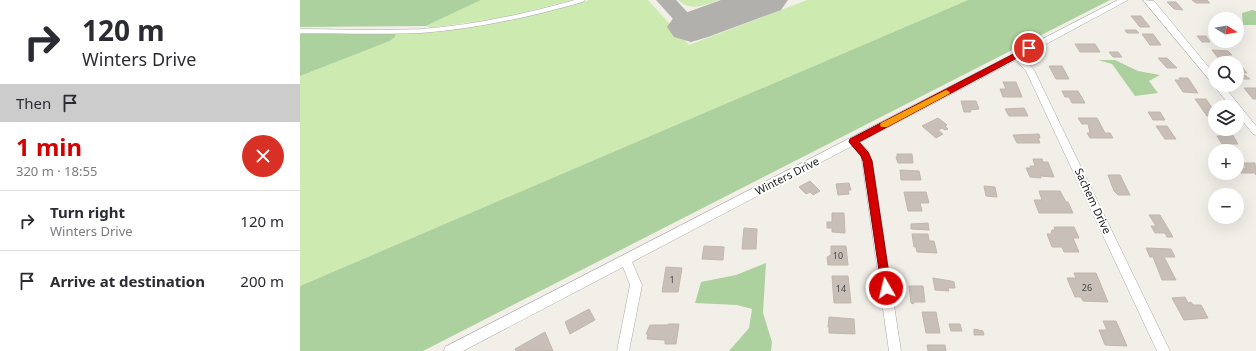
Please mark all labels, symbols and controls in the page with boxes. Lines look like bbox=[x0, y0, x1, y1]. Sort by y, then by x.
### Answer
text: 120 m bbox=[82, 11, 165, 49]
north arrow bbox=[1208, 12, 1244, 48]
map controls bbox=[1208, 12, 1244, 224]
icon: right bbox=[16, 16, 68, 68]
pin bbox=[1012, 31, 1046, 65]
icon: arrive bbox=[1018, 37, 1040, 59]
text: Winters Drive bbox=[82, 47, 196, 71]
button: search bbox=[1208, 56, 1244, 92]
icon: arrive bbox=[59, 92, 81, 114]
text: Then bbox=[16, 93, 51, 113]
button: layers bbox=[1208, 100, 1244, 136]
text: 1 min bbox=[16, 130, 82, 163]
button: close bbox=[242, 135, 284, 177]
button: + bbox=[1208, 144, 1244, 180]
street label: Winters Drive bbox=[752, 153, 821, 198]
text: 320 m · 18:55 bbox=[16, 162, 97, 180]
street label: Sachem Drive bbox=[1072, 166, 1115, 236]
button: − bbox=[1208, 188, 1244, 224]
text: Turn right bbox=[50, 202, 125, 222]
icon: right bbox=[16, 210, 38, 232]
text: 120 m bbox=[240, 211, 284, 231]
text: Winters Drive bbox=[50, 222, 133, 240]
house number: 10 bbox=[833, 249, 843, 262]
position arrow bbox=[865, 267, 907, 309]
icon: arrive bbox=[16, 270, 38, 292]
text: Arrive at destination bbox=[50, 271, 205, 291]
text: 200 m bbox=[240, 271, 284, 291]
house number: 1 bbox=[669, 273, 675, 286]
house number: 26 bbox=[1082, 281, 1092, 294]
house number: 14 bbox=[836, 282, 846, 295]

